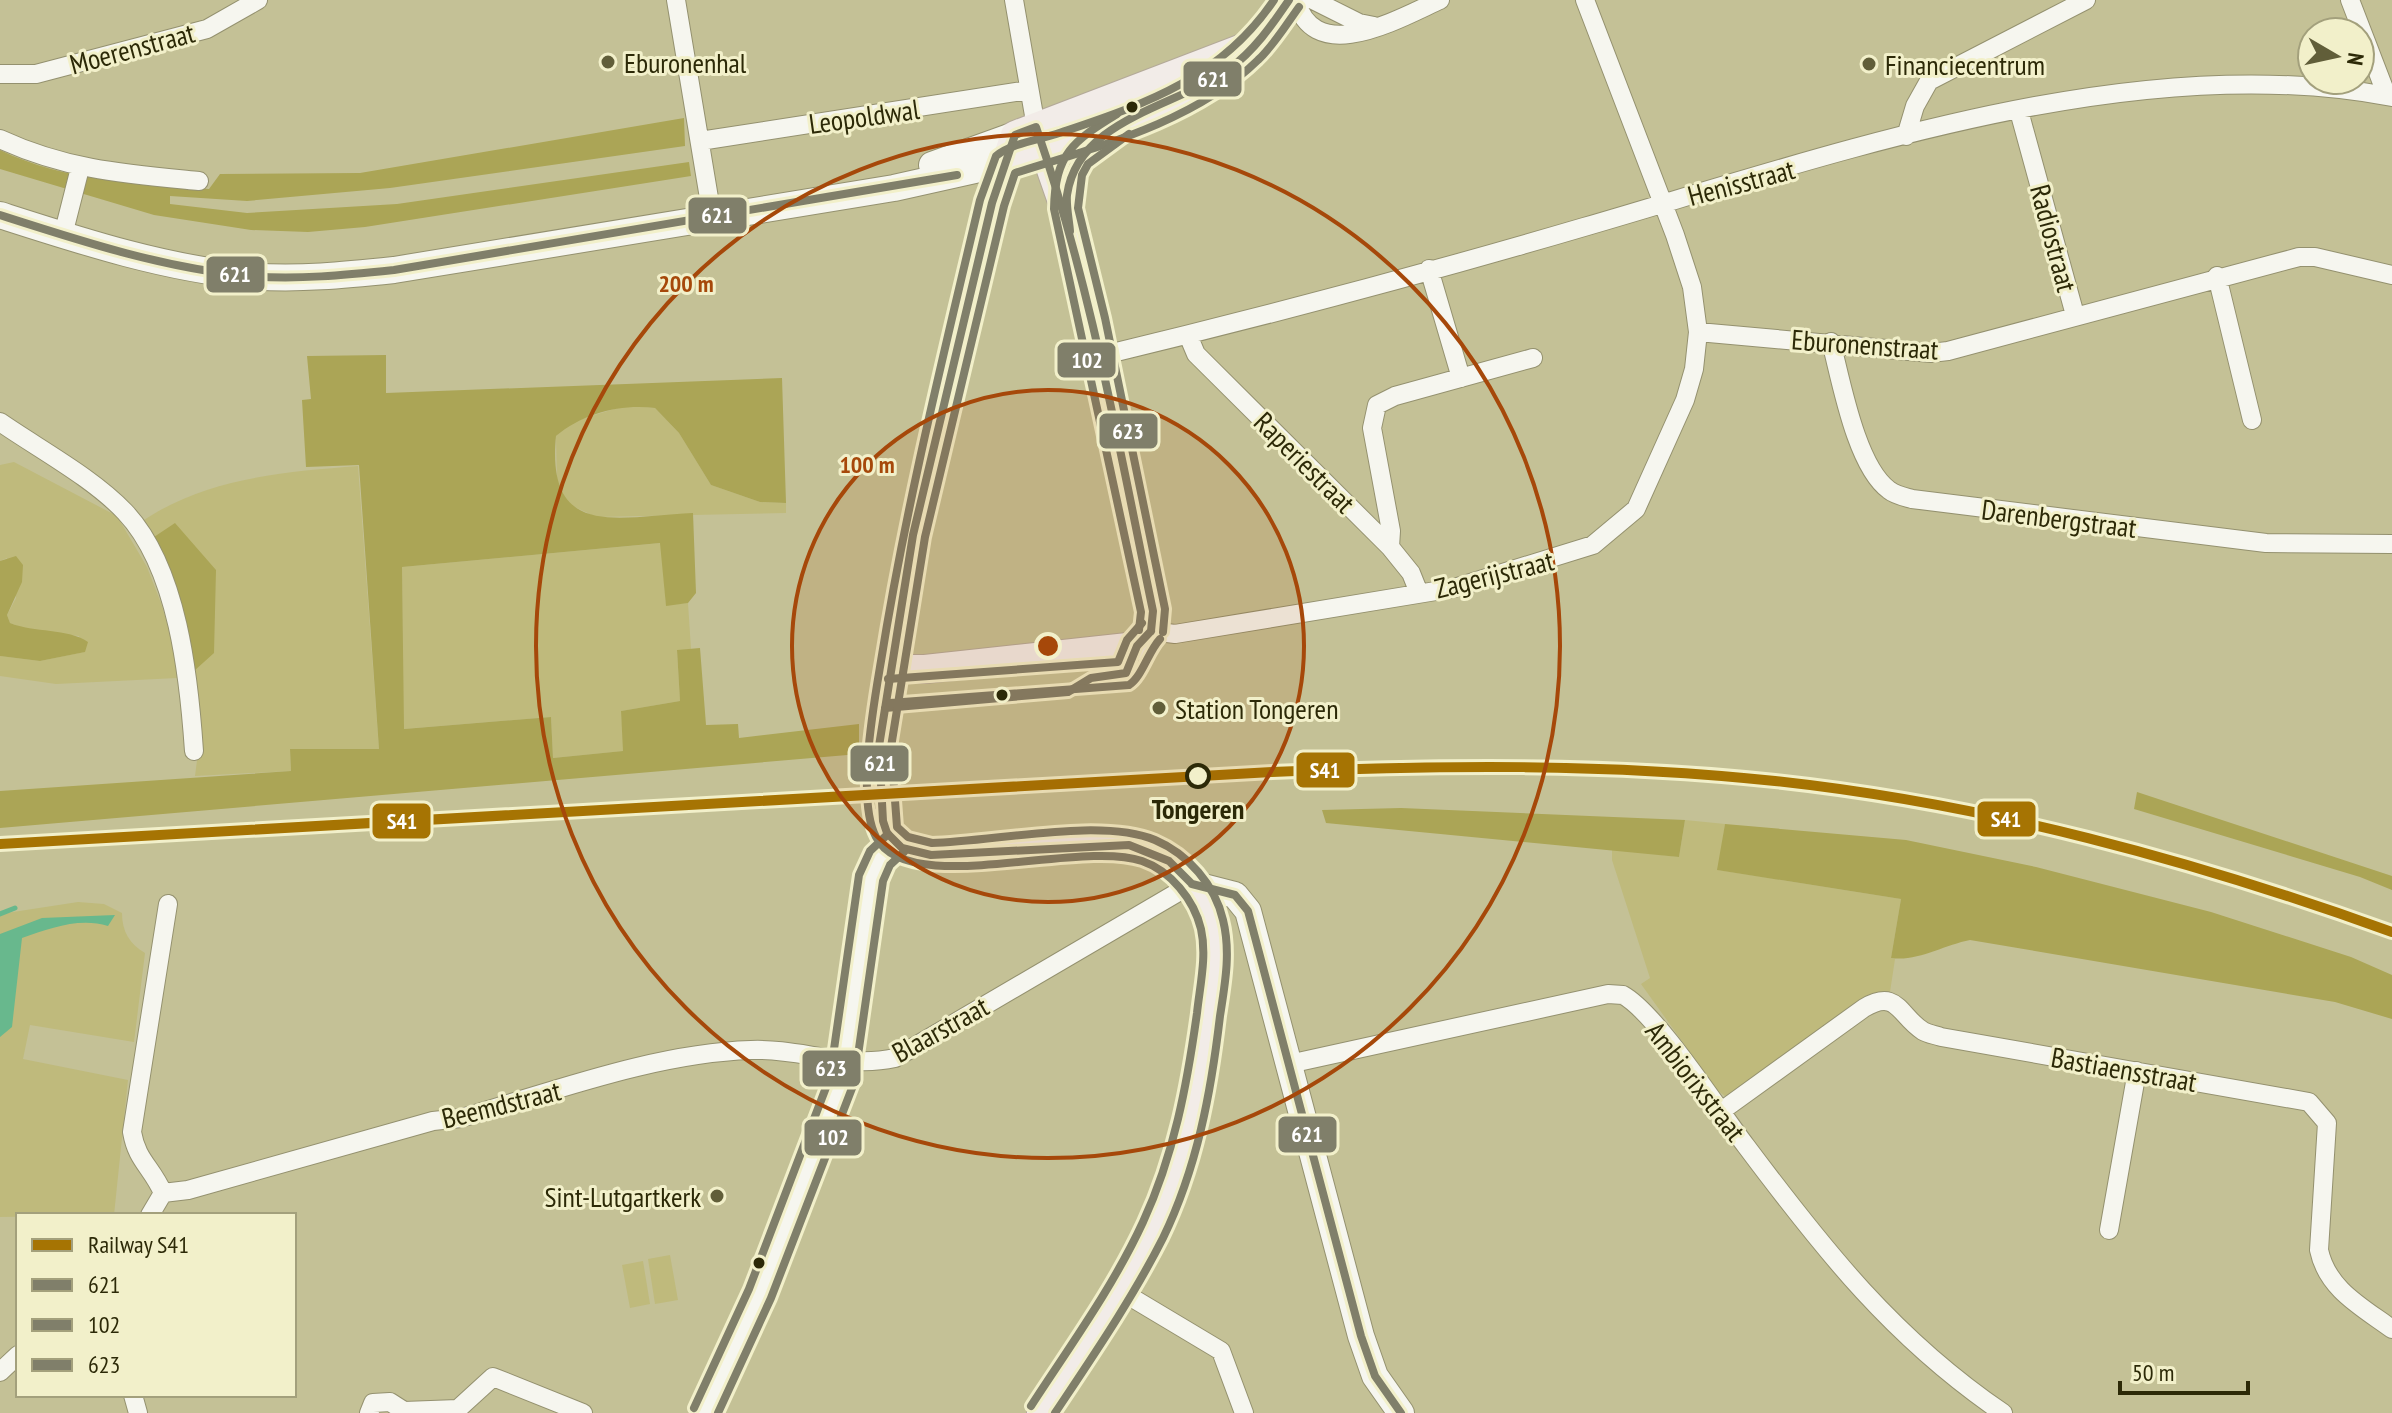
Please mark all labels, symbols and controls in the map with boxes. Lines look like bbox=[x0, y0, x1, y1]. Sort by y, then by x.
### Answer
street label: Moerenstraat bbox=[65, 13, 199, 82]
north arrow bbox=[2296, 16, 2376, 96]
place label: Eburonenhal bbox=[624, 44, 747, 81]
place label: Financiecentrum bbox=[1885, 46, 2045, 83]
text: N bbox=[2341, 51, 2371, 67]
marker: Eburonenhal bbox=[599, 53, 617, 71]
marker: Financiecentrum bbox=[1860, 55, 1878, 73]
line badge: 621 bbox=[1182, 60, 1243, 98]
text: 621 bbox=[1197, 65, 1229, 93]
street label: Leopoldwal bbox=[806, 90, 922, 142]
unlabelled marker bbox=[1124, 99, 1140, 115]
street label: Henisstraat bbox=[1683, 150, 1799, 214]
street label: Radiostraat bbox=[2022, 180, 2086, 296]
line badge: 621 bbox=[687, 196, 748, 235]
text: 621 bbox=[701, 201, 733, 229]
line badge: 621 bbox=[205, 255, 266, 294]
text: 621 bbox=[219, 260, 251, 288]
text: 200 m bbox=[658, 268, 714, 299]
street label: Eburonenstraat bbox=[1790, 320, 1940, 368]
line badge: 102 bbox=[1056, 341, 1117, 379]
text: 102 bbox=[1071, 346, 1103, 374]
street label: Raperiestraat bbox=[1246, 403, 1364, 521]
line badge: 623 bbox=[1098, 412, 1159, 450]
text: 623 bbox=[1112, 417, 1144, 445]
text: 100 m bbox=[839, 449, 895, 480]
street label: Darenbergstraat bbox=[1979, 490, 2139, 546]
street label: Zagerijstraat bbox=[1431, 541, 1558, 607]
centre of rings bbox=[1034, 632, 1062, 660]
unlabelled marker bbox=[994, 687, 1010, 703]
place label: Station Tongeren bbox=[1175, 690, 1338, 727]
marker: Station Tongeren bbox=[1150, 699, 1168, 717]
line badge: 621 bbox=[849, 744, 910, 783]
text: 621 bbox=[864, 749, 896, 777]
line badge: S41 bbox=[1295, 751, 1356, 789]
text: S41 bbox=[1310, 756, 1340, 784]
marker: Tongeren bbox=[1186, 764, 1210, 788]
place label: Tongeren bbox=[1152, 790, 1244, 827]
line badge: S41 bbox=[1976, 800, 2037, 838]
line badge: S41 bbox=[371, 802, 432, 840]
text: S41 bbox=[1991, 805, 2021, 833]
text: S41 bbox=[387, 807, 417, 835]
street label: Blaarstraat bbox=[885, 987, 995, 1071]
street label: Ambiorixstraat bbox=[1638, 1014, 1754, 1149]
street label: Bastiaensstraat bbox=[2048, 1038, 2200, 1100]
line badge: 623 bbox=[801, 1049, 862, 1088]
text: 623 bbox=[815, 1054, 847, 1082]
street label: Beemdstraat bbox=[438, 1071, 565, 1137]
line badge: 621 bbox=[1277, 1115, 1338, 1154]
line badge: 102 bbox=[803, 1118, 863, 1157]
text: 621 bbox=[1291, 1120, 1323, 1148]
text: 102 bbox=[817, 1123, 849, 1151]
place label: Sint-Lutgartkerk bbox=[545, 1178, 701, 1215]
marker: Sint-Lutgartkerk bbox=[708, 1187, 726, 1205]
legend bbox=[16, 1213, 296, 1397]
text: Railway S41 bbox=[88, 1229, 189, 1260]
unlabelled marker bbox=[751, 1255, 767, 1271]
text: 621 bbox=[88, 1269, 120, 1300]
text: 102 bbox=[88, 1309, 120, 1340]
scale bar bbox=[2120, 1345, 2248, 1395]
text: 623 bbox=[88, 1349, 120, 1380]
text: 50 m bbox=[2132, 1357, 2174, 1388]

